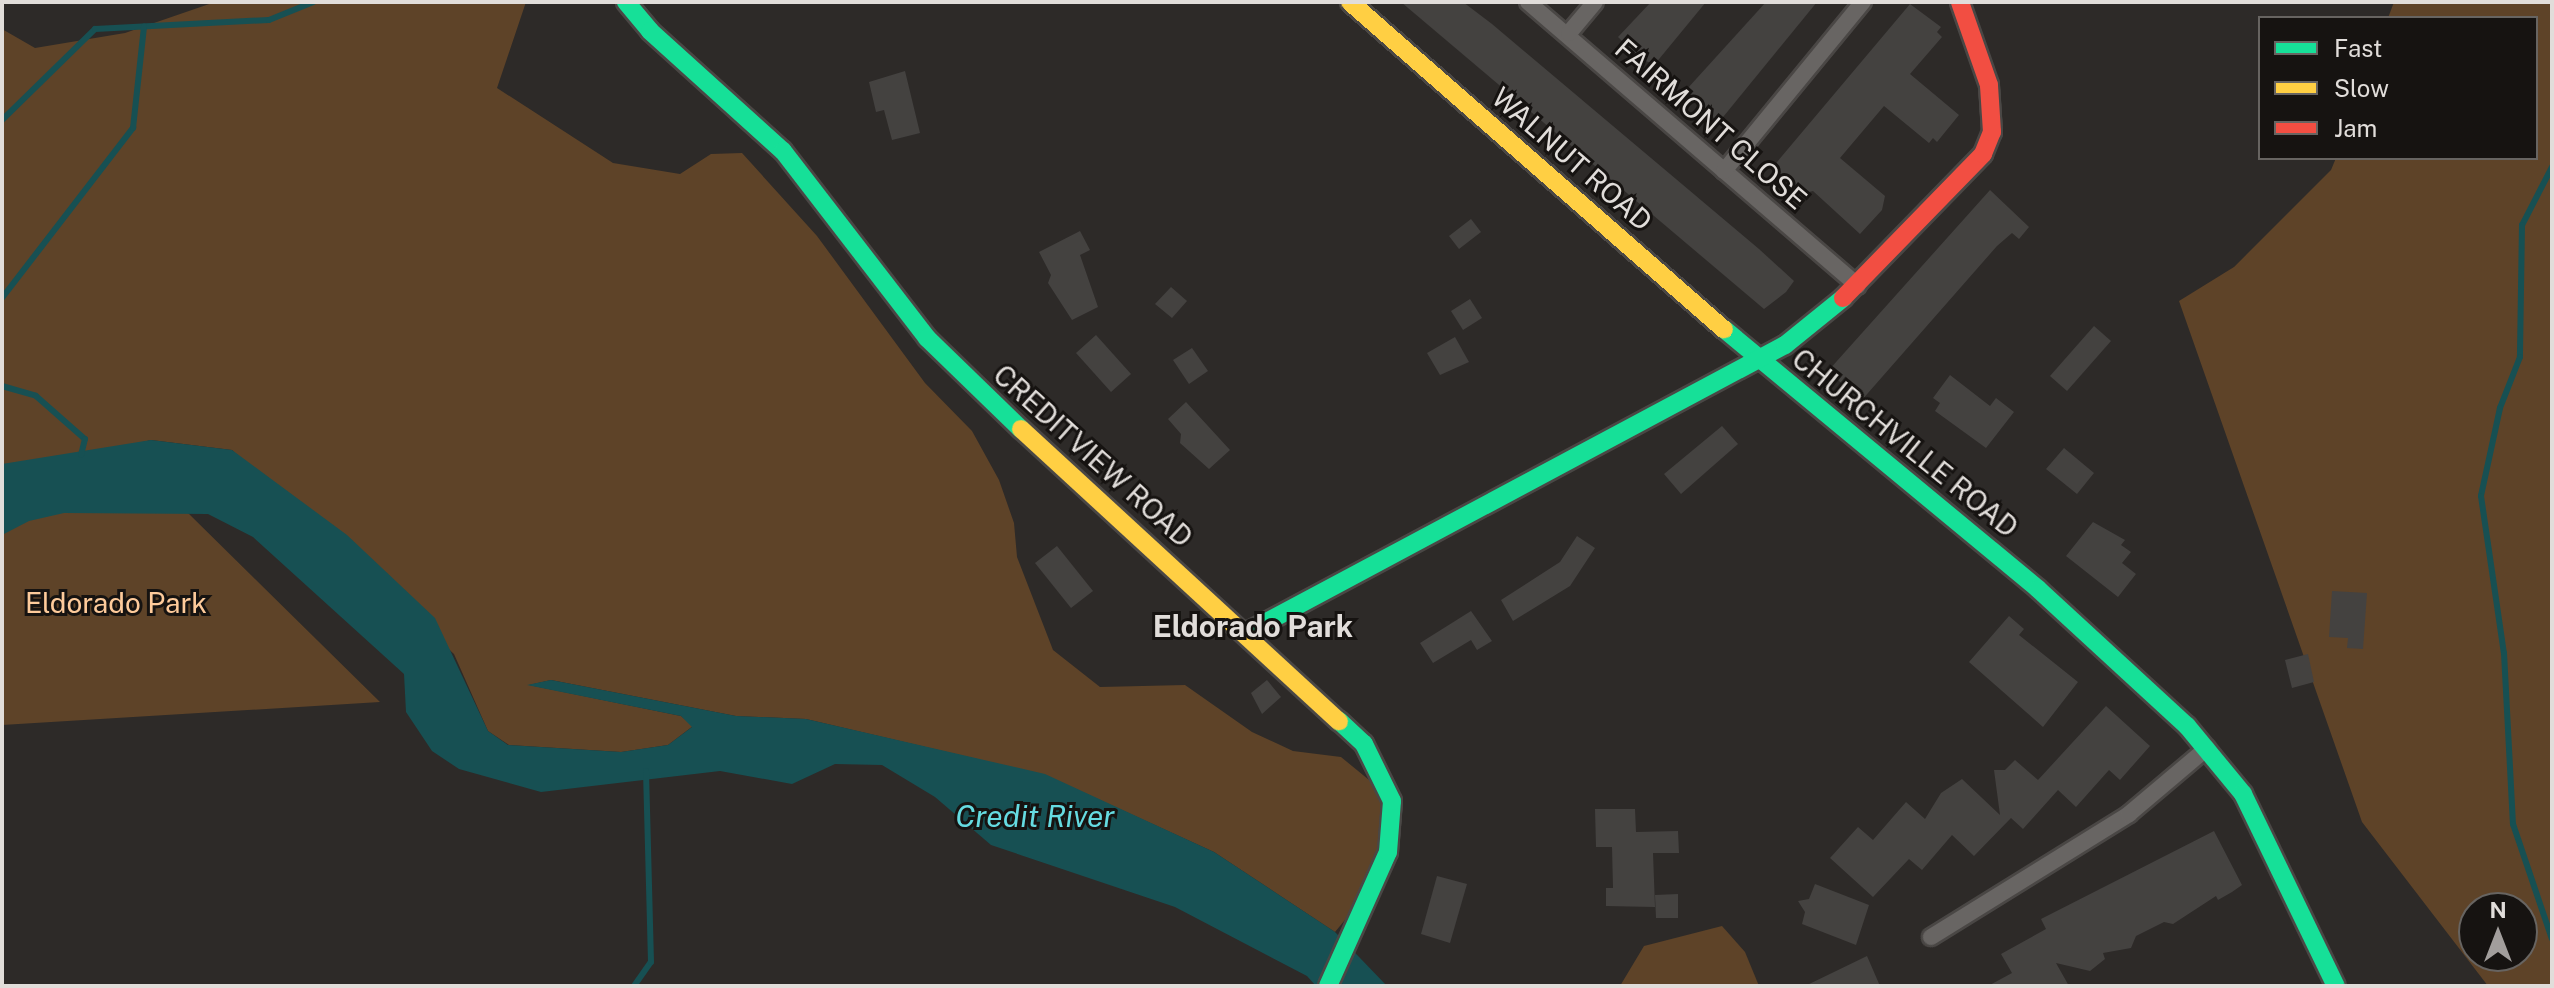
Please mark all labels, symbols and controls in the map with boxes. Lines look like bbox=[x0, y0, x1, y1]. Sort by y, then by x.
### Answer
legend bbox=[2258, 16, 2538, 160]
street label: FAIRMONT CLOSE bbox=[1608, 32, 1814, 216]
text: Fast bbox=[2334, 34, 2382, 62]
text: Slow bbox=[2334, 74, 2389, 102]
street label: WALNUT ROAD bbox=[1485, 80, 1659, 238]
text: Jam bbox=[2334, 114, 2377, 142]
street label: CHURCHVILLE ROAD bbox=[1785, 342, 2025, 544]
street label: CREDITVIEW ROAD bbox=[987, 358, 1199, 554]
park label: Eldorado Park bbox=[25, 586, 207, 620]
district label: Eldorado Park bbox=[1153, 608, 1353, 644]
water label: Credit River bbox=[955, 798, 1115, 834]
north arrow bbox=[2458, 892, 2538, 972]
text: N bbox=[2489, 897, 2507, 923]

